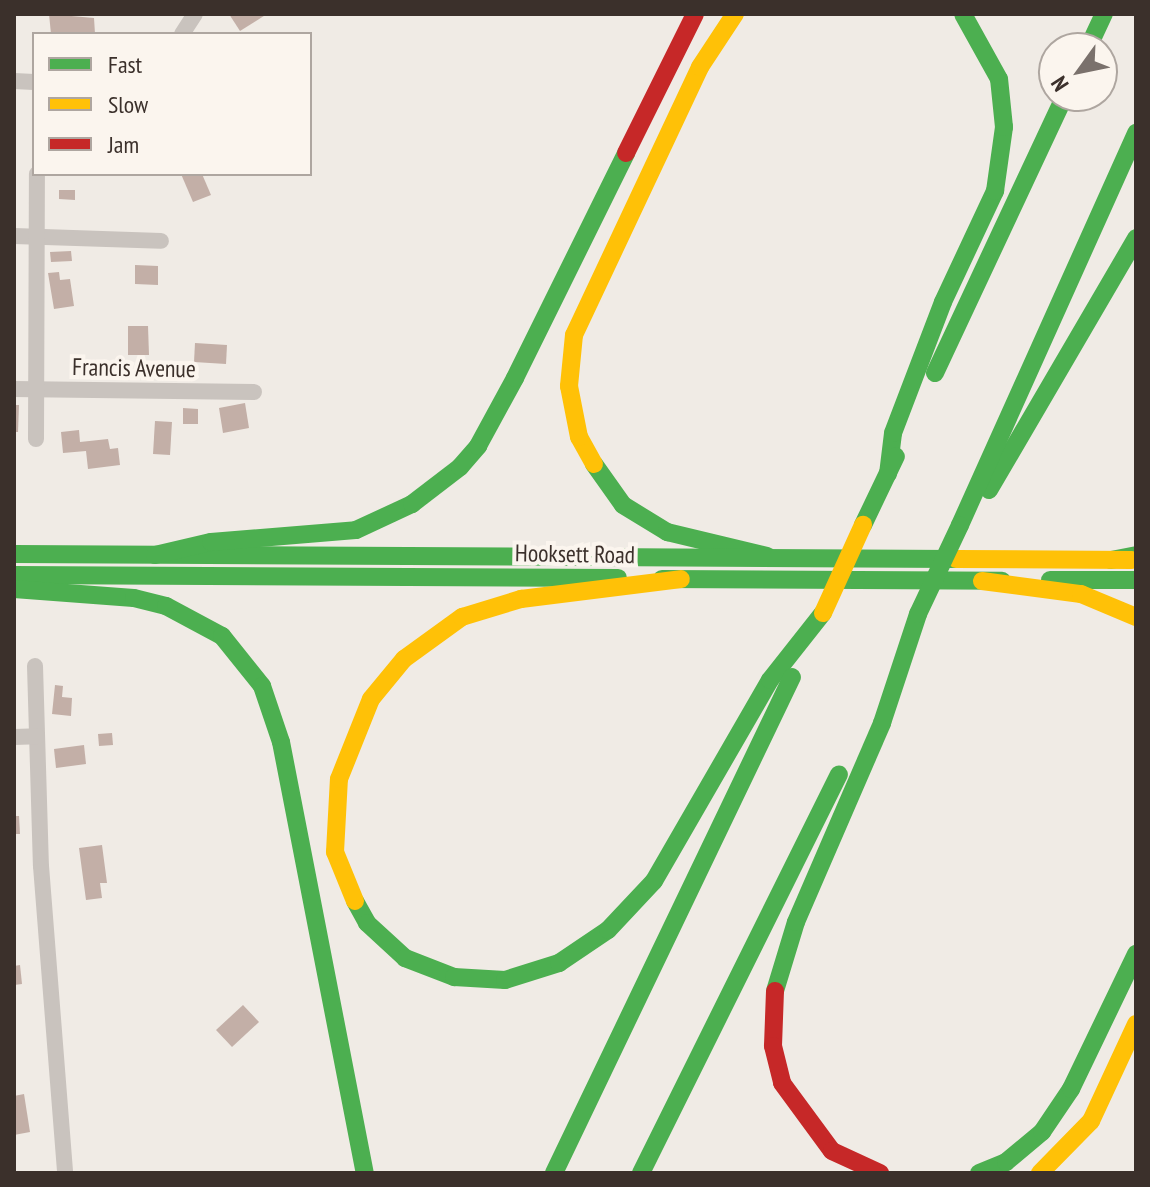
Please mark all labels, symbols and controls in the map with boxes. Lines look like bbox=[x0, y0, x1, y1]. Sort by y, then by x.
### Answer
legend bbox=[32, 32, 312, 176]
north arrow bbox=[1038, 32, 1118, 112]
text: Fast bbox=[108, 49, 142, 80]
text: N bbox=[1045, 71, 1075, 97]
text: Slow bbox=[108, 89, 148, 120]
text: Jam bbox=[108, 129, 139, 160]
street label: Francis Avenue bbox=[72, 353, 196, 383]
street label: Hooksett Road bbox=[515, 539, 635, 569]

